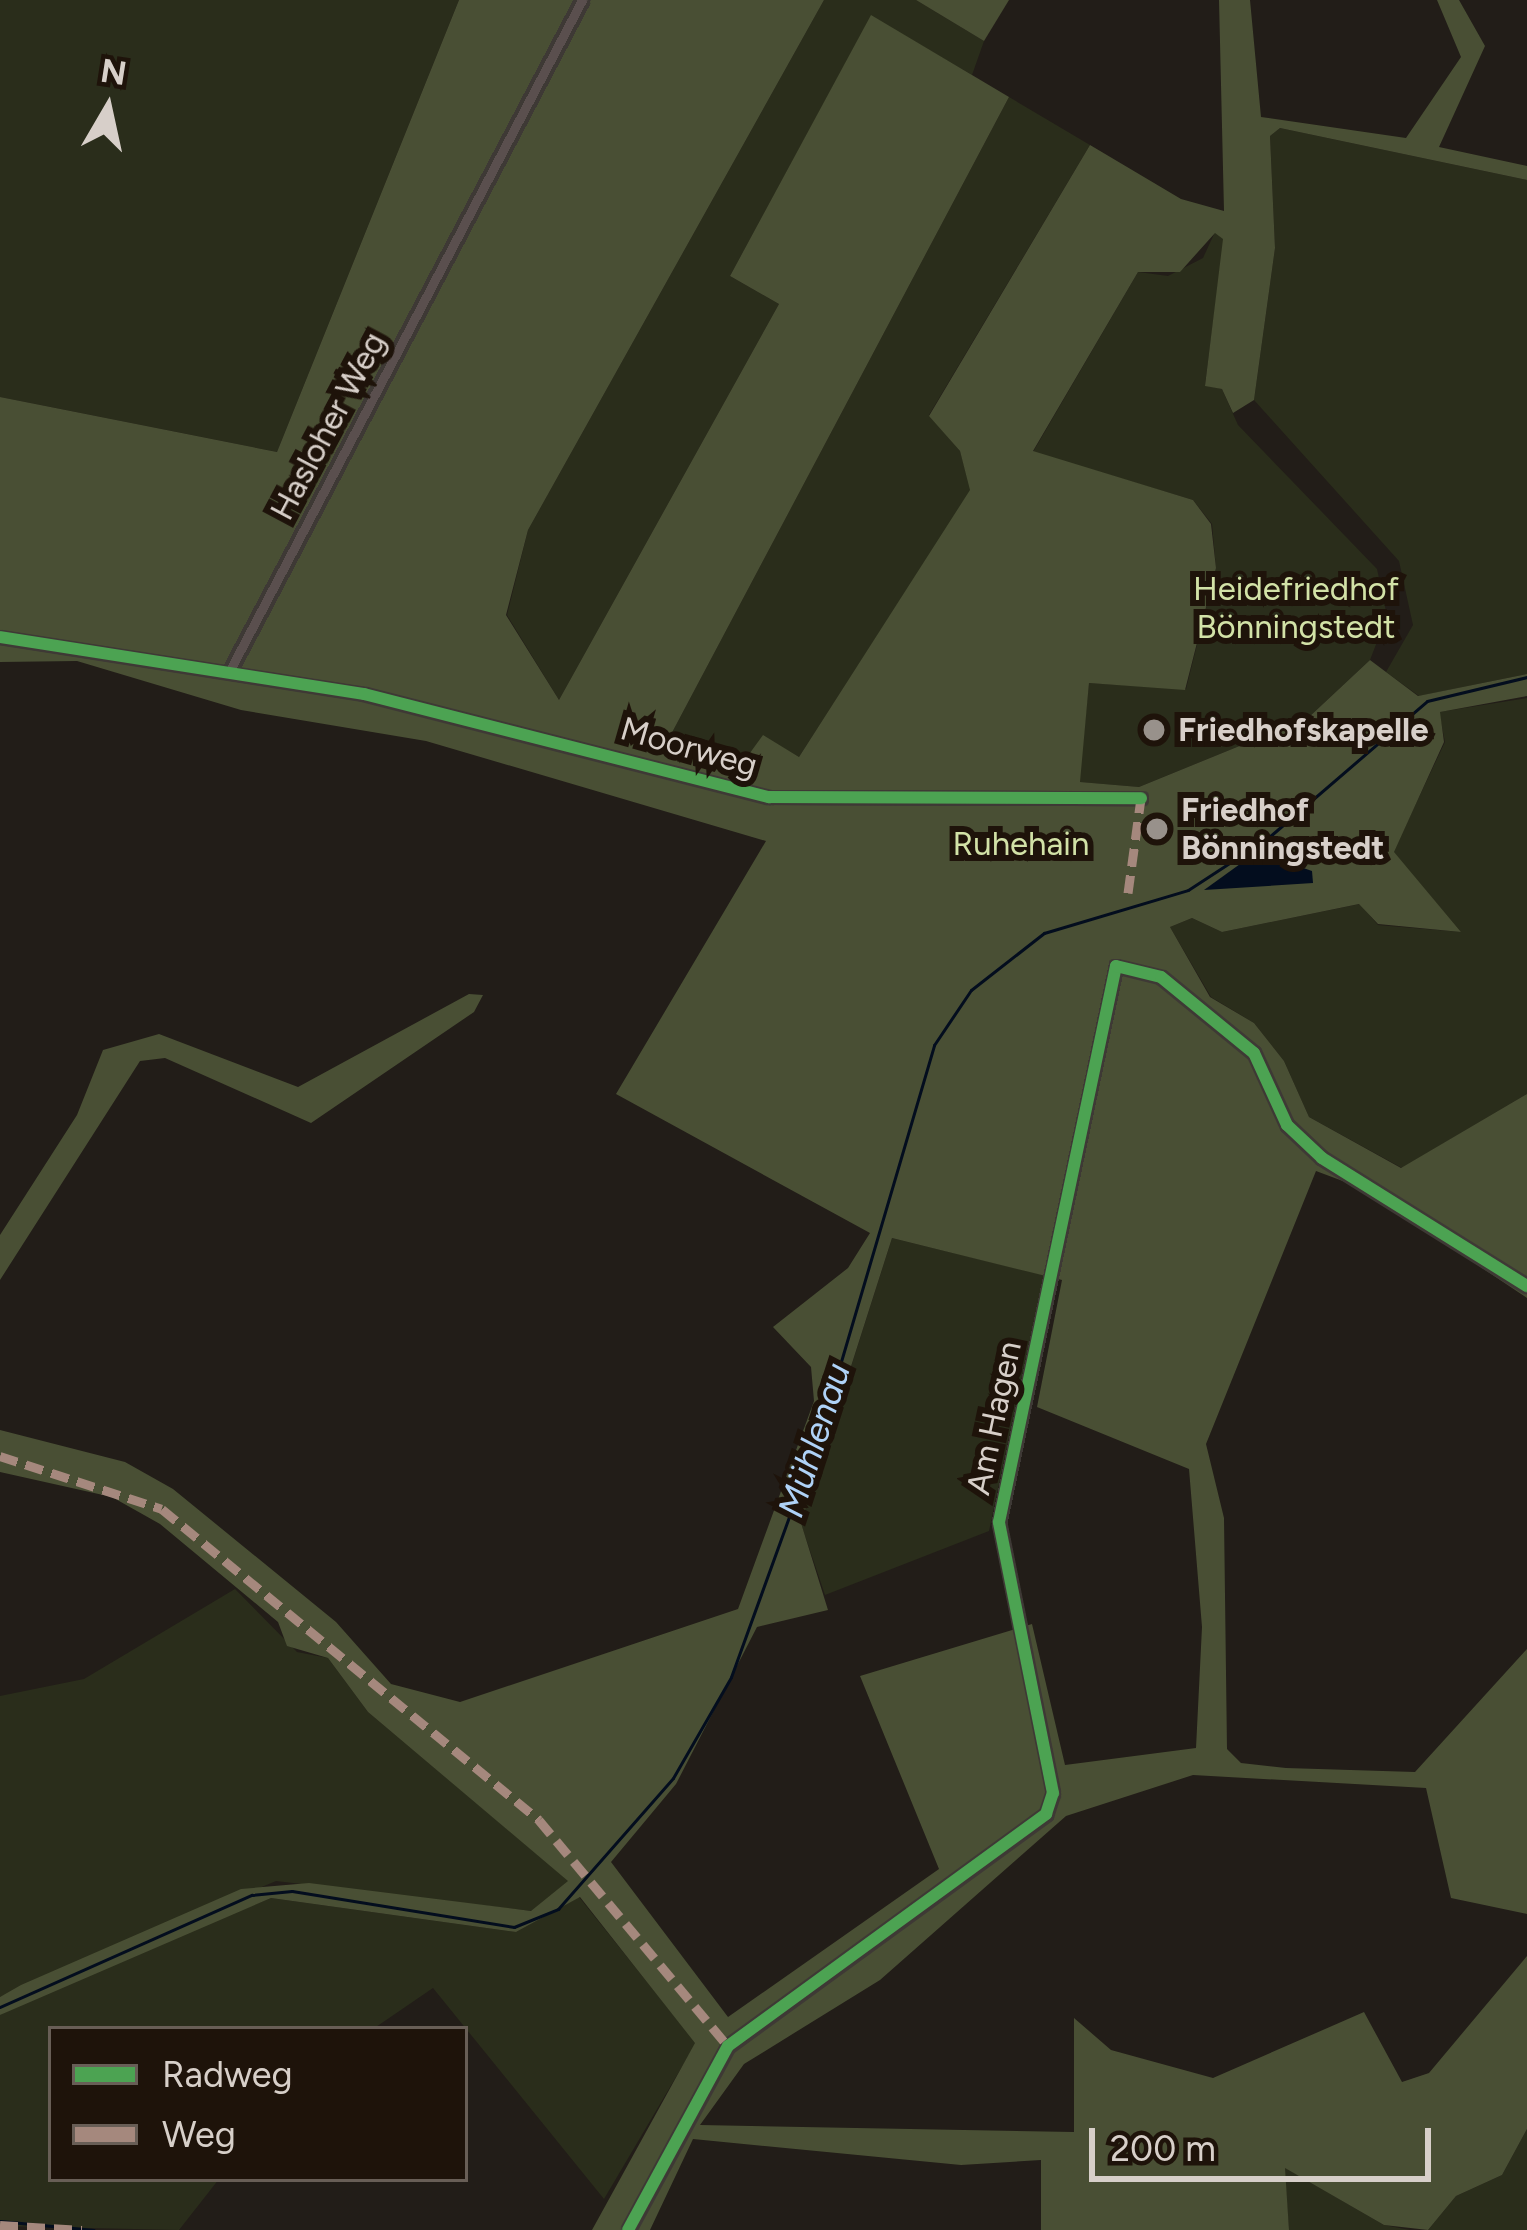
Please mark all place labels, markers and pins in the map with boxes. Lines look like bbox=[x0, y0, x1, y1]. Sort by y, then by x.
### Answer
place label: Friedhofskapelle bbox=[1178, 710, 1428, 750]
marker: Friedhofskapelle bbox=[1141, 717, 1167, 743]
place label: Friedhof Bönningstedt bbox=[1181, 790, 1385, 868]
marker: Friedhof Bönningstedt bbox=[1144, 816, 1170, 842]

